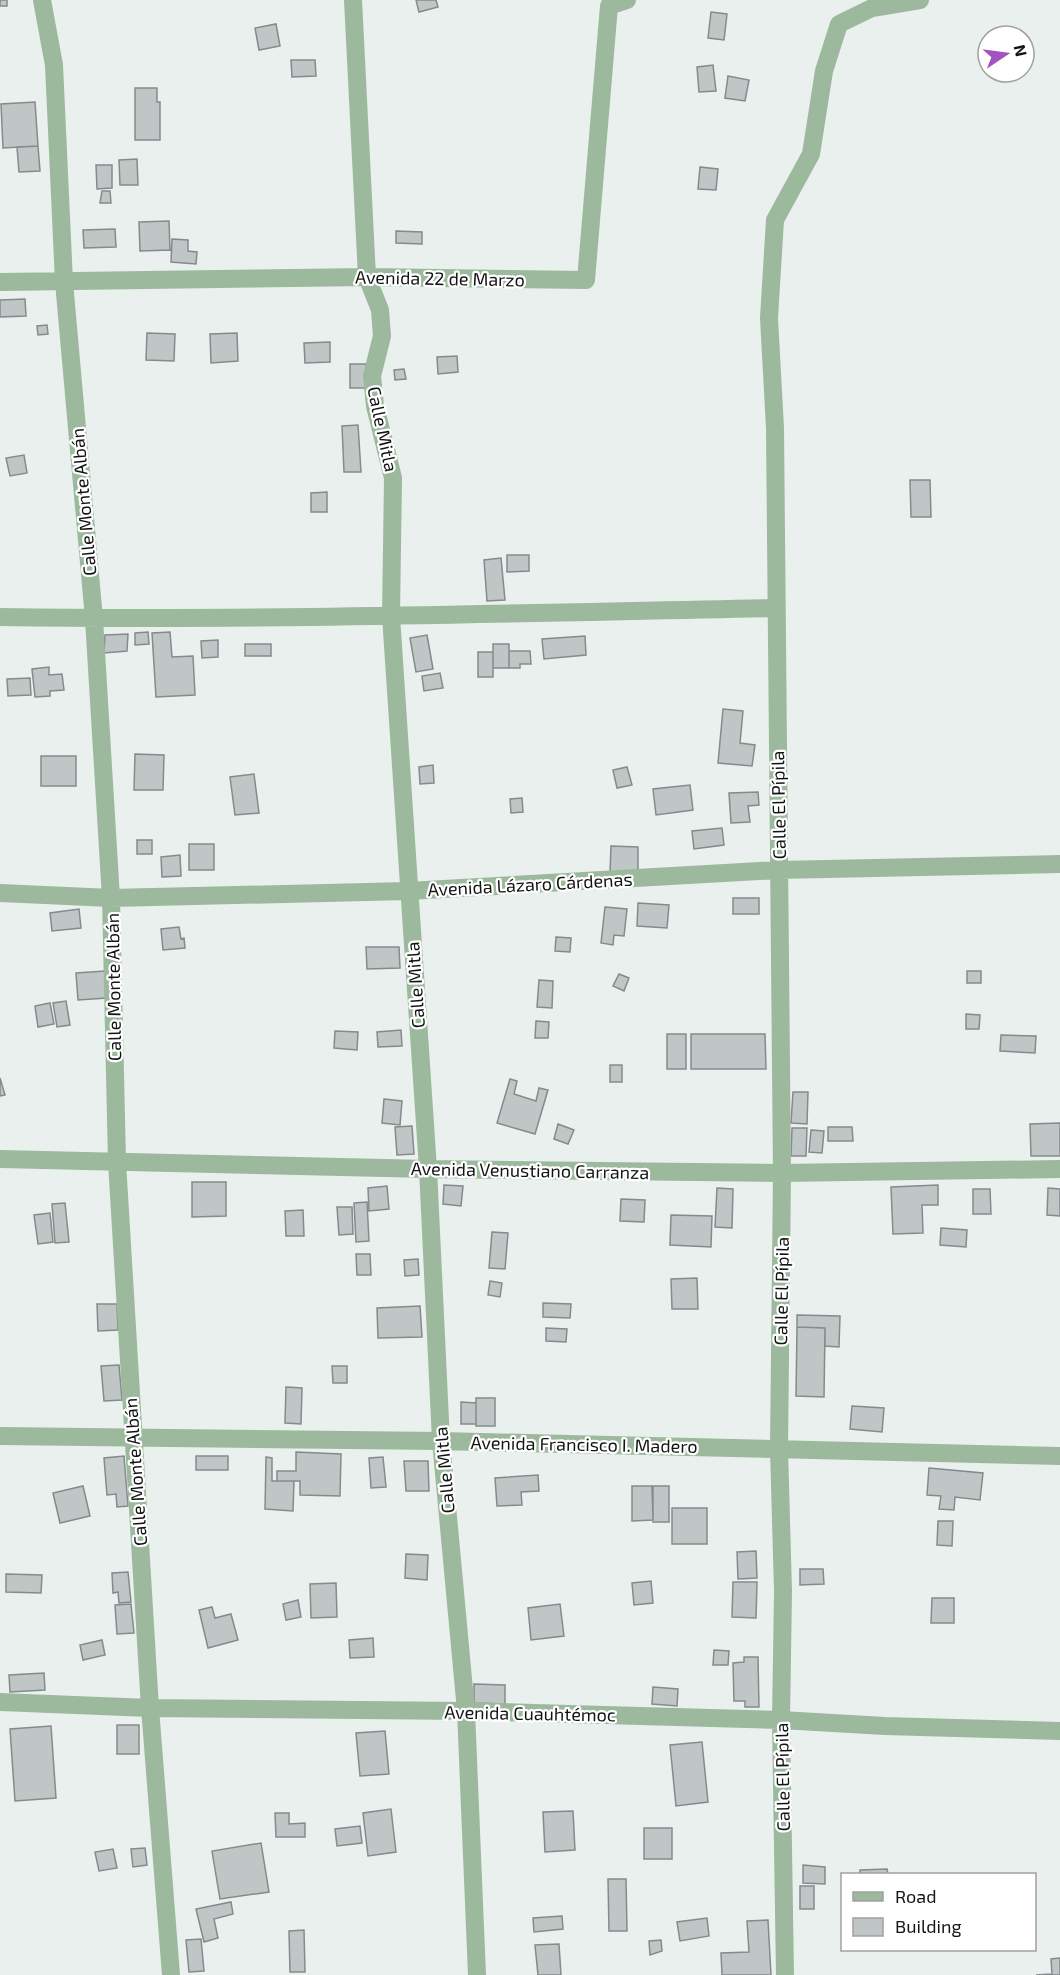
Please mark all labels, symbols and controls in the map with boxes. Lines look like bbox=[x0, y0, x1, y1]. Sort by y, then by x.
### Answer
north arrow bbox=[976, 24, 1036, 84]
text: N bbox=[1011, 43, 1032, 58]
street label: Avenida 22 de Marzo bbox=[355, 266, 525, 290]
street label: Calle Mitla bbox=[363, 384, 403, 474]
street label: Calle Monte Albán bbox=[66, 427, 100, 577]
street label: Calle El Pípila bbox=[766, 750, 790, 860]
street label: Avenida Lázaro Cárdenas bbox=[427, 868, 633, 900]
street label: Calle Monte Albán bbox=[101, 913, 125, 1061]
street label: Calle Mitla bbox=[401, 941, 429, 1029]
street label: Avenida Venustiano Carranza bbox=[411, 1157, 649, 1183]
street label: Calle El Pípila bbox=[769, 1236, 793, 1346]
street label: Calle Monte Albán bbox=[119, 1397, 151, 1547]
street label: Calle Mitla bbox=[429, 1426, 459, 1514]
street label: Avenida Francisco I. Madero bbox=[470, 1431, 698, 1457]
street label: Avenida Cuauhtémoc bbox=[444, 1701, 616, 1725]
street label: Calle El Pípila bbox=[770, 1722, 794, 1832]
legend bbox=[841, 1873, 1036, 1951]
text: Road bbox=[895, 1885, 936, 1907]
text: Building bbox=[895, 1915, 962, 1937]

